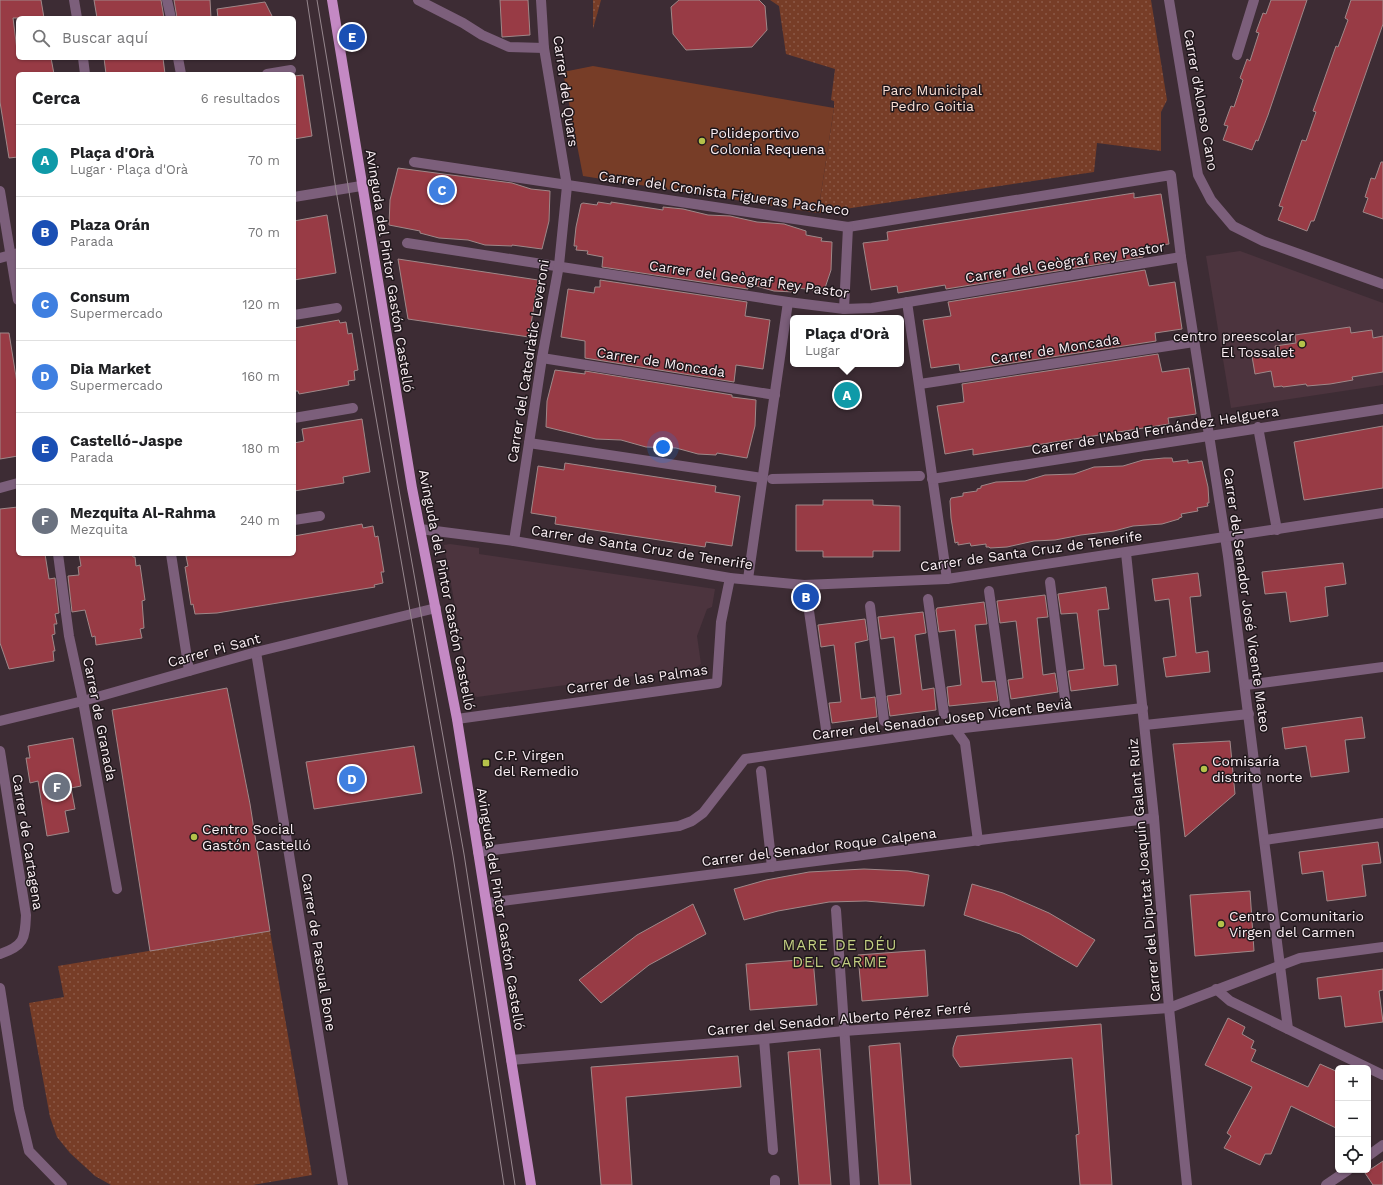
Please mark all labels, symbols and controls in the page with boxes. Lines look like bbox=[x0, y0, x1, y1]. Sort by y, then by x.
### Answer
search box bbox=[16, 16, 296, 60]
pin: E bbox=[339, 22, 365, 52]
icon: search bbox=[30, 27, 52, 49]
street label: Carrer d'Alonso Cano bbox=[1181, 28, 1221, 172]
text: Buscar aquí bbox=[62, 29, 148, 47]
street label: Carrer del Quars bbox=[550, 34, 582, 148]
park label: Parc Municipal Pedro Goitia bbox=[882, 82, 983, 114]
text: Cerca bbox=[32, 88, 80, 108]
text: 6 resultados bbox=[201, 91, 280, 106]
place label: Polideportivo Colonia Requena bbox=[710, 125, 825, 157]
marker: Polideportivo Colonia Requena bbox=[697, 136, 707, 146]
text: Plaça d'Orà bbox=[70, 144, 154, 162]
street label: Avinguda del Pintor Gastón Castelló bbox=[363, 149, 417, 393]
text: A bbox=[41, 153, 49, 168]
text: 70 m bbox=[248, 153, 280, 168]
text: Lugar · Plaça d'Orà bbox=[70, 162, 188, 177]
street label: Carrer del Cronista Figueras Pacheco bbox=[598, 167, 850, 219]
pin: C bbox=[429, 175, 455, 205]
text: Plaza Orán bbox=[70, 216, 150, 234]
text: B bbox=[41, 225, 49, 240]
text: 70 m bbox=[248, 225, 280, 240]
text: Parada bbox=[70, 234, 113, 249]
street label: Carrer del Geògraf Rey Pastor bbox=[964, 238, 1166, 286]
street label: Carrer del Geògraf Rey Pastor bbox=[648, 257, 850, 301]
street label: Carrer del Catedràtic Leveroni bbox=[504, 258, 552, 464]
text: Consum bbox=[70, 288, 130, 306]
text: C bbox=[41, 297, 49, 312]
text: 120 m bbox=[242, 297, 280, 312]
text: Supermercado bbox=[70, 306, 163, 321]
popup bbox=[790, 315, 904, 367]
text: Plaça d'Orà bbox=[805, 325, 889, 343]
place label: centro preescolar El Tossalet bbox=[1173, 328, 1294, 360]
street label: Carrer de Moncada bbox=[990, 331, 1121, 367]
marker: centro preescolar El Tossalet bbox=[1297, 339, 1307, 349]
text: Lugar bbox=[805, 343, 840, 358]
street label: Carrer de Moncada bbox=[596, 344, 727, 380]
text: Dia Market bbox=[70, 360, 151, 378]
text: D bbox=[40, 369, 50, 384]
text: 160 m bbox=[242, 369, 280, 384]
text: Supermercado bbox=[70, 378, 163, 393]
pin: A bbox=[834, 380, 860, 410]
street label: Carrer de l'Abad Fernández Helguera bbox=[1030, 403, 1280, 457]
text: Castelló-Jaspe bbox=[70, 432, 183, 450]
your location bbox=[653, 437, 673, 457]
text: E bbox=[41, 441, 49, 456]
text: 180 m bbox=[242, 441, 280, 456]
text: Parada bbox=[70, 450, 113, 465]
street label: Carrer del Senador José Vicente Mateo bbox=[1221, 467, 1273, 733]
street label: Avinguda del Pintor Gastón Castelló bbox=[416, 468, 478, 712]
text: Mezquita Al-Rahma bbox=[70, 504, 216, 522]
text: F bbox=[41, 513, 49, 528]
text: 240 m bbox=[240, 513, 280, 528]
text: Mezquita bbox=[70, 522, 128, 537]
street label: Carrer de Santa Cruz de Tenerife bbox=[530, 522, 754, 572]
street label: Carrer de Santa Cruz de Tenerife bbox=[919, 527, 1143, 575]
pin: B bbox=[793, 582, 819, 612]
street label: Carrer Pi Sant bbox=[166, 630, 262, 670]
street label: Carrer de Granada bbox=[80, 656, 120, 782]
street label: Carrer de las Palmas bbox=[565, 661, 709, 697]
street label: Carrer del Senador Josep Vicent Bevià bbox=[811, 695, 1073, 743]
street label: Carrer del Diputat Joaquín Galant Ruiz bbox=[1125, 738, 1163, 1002]
place label: C.P. Virgen del Remedio bbox=[494, 747, 579, 779]
place label: Comisaría distrito norte bbox=[1212, 753, 1303, 785]
marker: C.P. Virgen del Remedio bbox=[481, 758, 491, 768]
pin: D bbox=[339, 764, 365, 794]
marker: Comisaría distrito norte bbox=[1199, 764, 1209, 774]
pin: F bbox=[44, 772, 70, 802]
street label: Carrer de Cartagena bbox=[9, 773, 47, 911]
street label: Avinguda del Pintor Gastón Castelló bbox=[474, 787, 528, 1031]
place label: Centro Social Gastón Castelló bbox=[202, 821, 311, 853]
street label: Carrer del Senador Roque Calpena bbox=[701, 825, 937, 869]
marker: Centro Social Gastón Castelló bbox=[189, 832, 199, 842]
street label: Carrer de Pascual Bone bbox=[299, 872, 339, 1032]
place label: Centro Comunitario Virgen del Carmen bbox=[1229, 908, 1364, 940]
marker: Centro Comunitario Virgen del Carmen bbox=[1216, 919, 1226, 929]
district label: MARE DE DÉU DEL CARME bbox=[783, 936, 897, 971]
street label: Carrer del Senador Alberto Pérez Ferré bbox=[706, 999, 972, 1039]
map controls bbox=[1335, 1065, 1371, 1173]
button: + bbox=[1335, 1065, 1371, 1101]
button: − bbox=[1335, 1101, 1371, 1137]
button: locate bbox=[1335, 1137, 1371, 1173]

